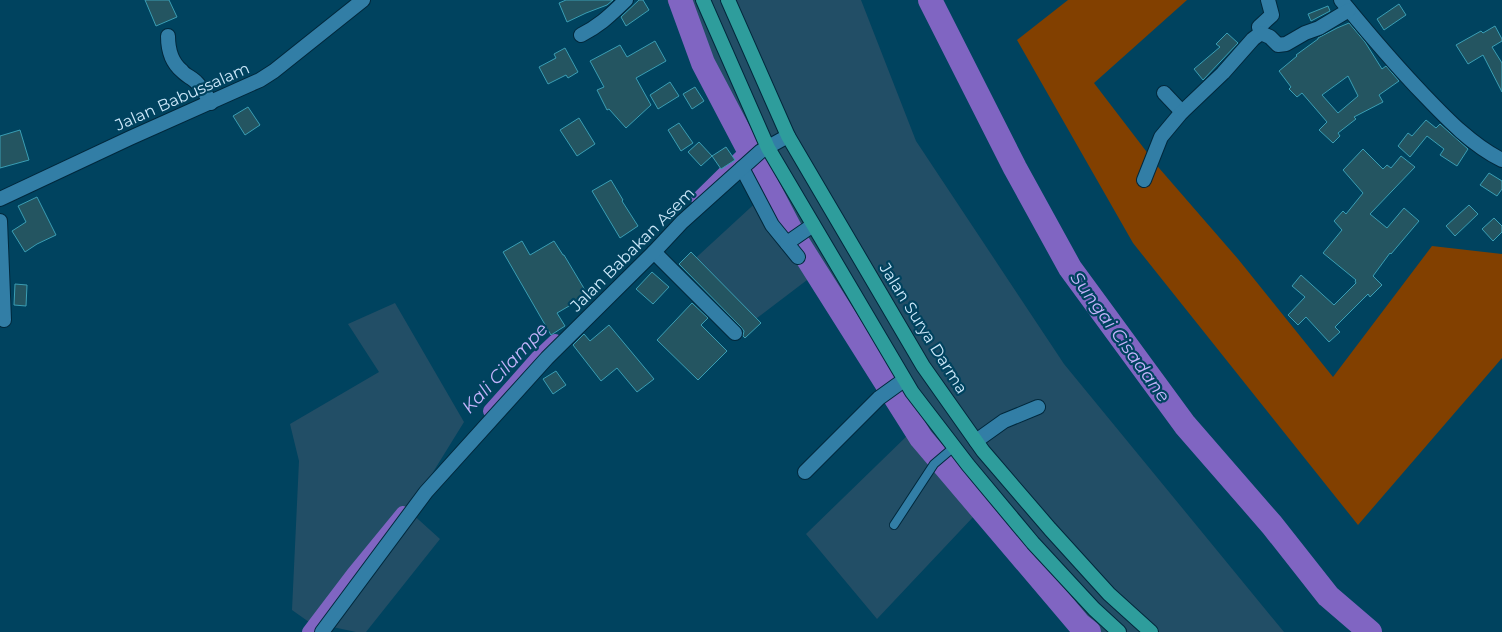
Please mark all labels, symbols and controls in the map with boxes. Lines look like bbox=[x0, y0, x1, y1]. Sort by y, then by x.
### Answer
street label: Jalan Babussalam bbox=[111, 58, 252, 135]
street label: Jalan Babakan Asem bbox=[566, 183, 698, 316]
street label: Jalan Surya Darma bbox=[875, 259, 972, 397]
water label: Sungai Cisadane bbox=[1065, 268, 1175, 407]
water label: Kali Cilampe bbox=[457, 318, 553, 418]

